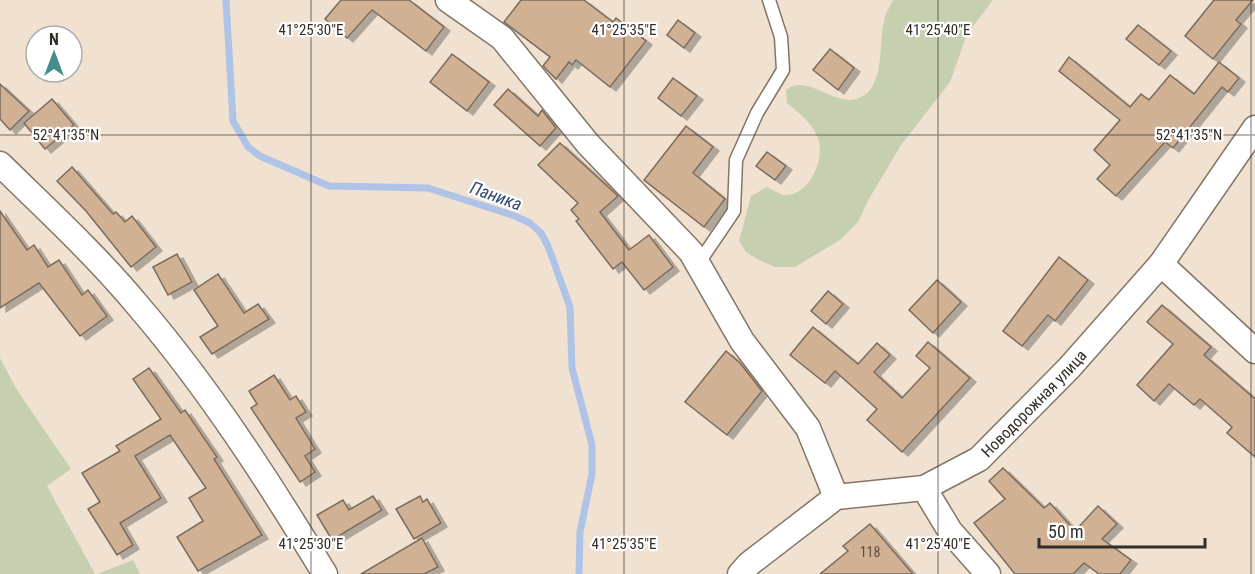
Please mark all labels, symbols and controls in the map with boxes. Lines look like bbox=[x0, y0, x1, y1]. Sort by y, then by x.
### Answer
text: 41°25'30"E bbox=[279, 21, 343, 39]
text: 41°25'35"E bbox=[592, 21, 656, 39]
text: 41°25'40"E bbox=[906, 21, 970, 39]
north arrow bbox=[24, 24, 84, 84]
text: N bbox=[49, 30, 59, 49]
text: 52°41'35"N bbox=[33, 126, 99, 144]
text: 52°41'35"N bbox=[1156, 126, 1222, 144]
water label: Паника bbox=[467, 176, 525, 215]
street label: Новодорожная улица bbox=[977, 346, 1091, 461]
scale bar bbox=[1039, 511, 1206, 549]
text: 50 m bbox=[1048, 521, 1083, 542]
text: 41°25'30"E bbox=[279, 535, 343, 553]
text: 41°25'35"E bbox=[592, 535, 656, 553]
text: 41°25'40"E bbox=[906, 535, 970, 553]
house number: 118 bbox=[860, 544, 880, 560]

